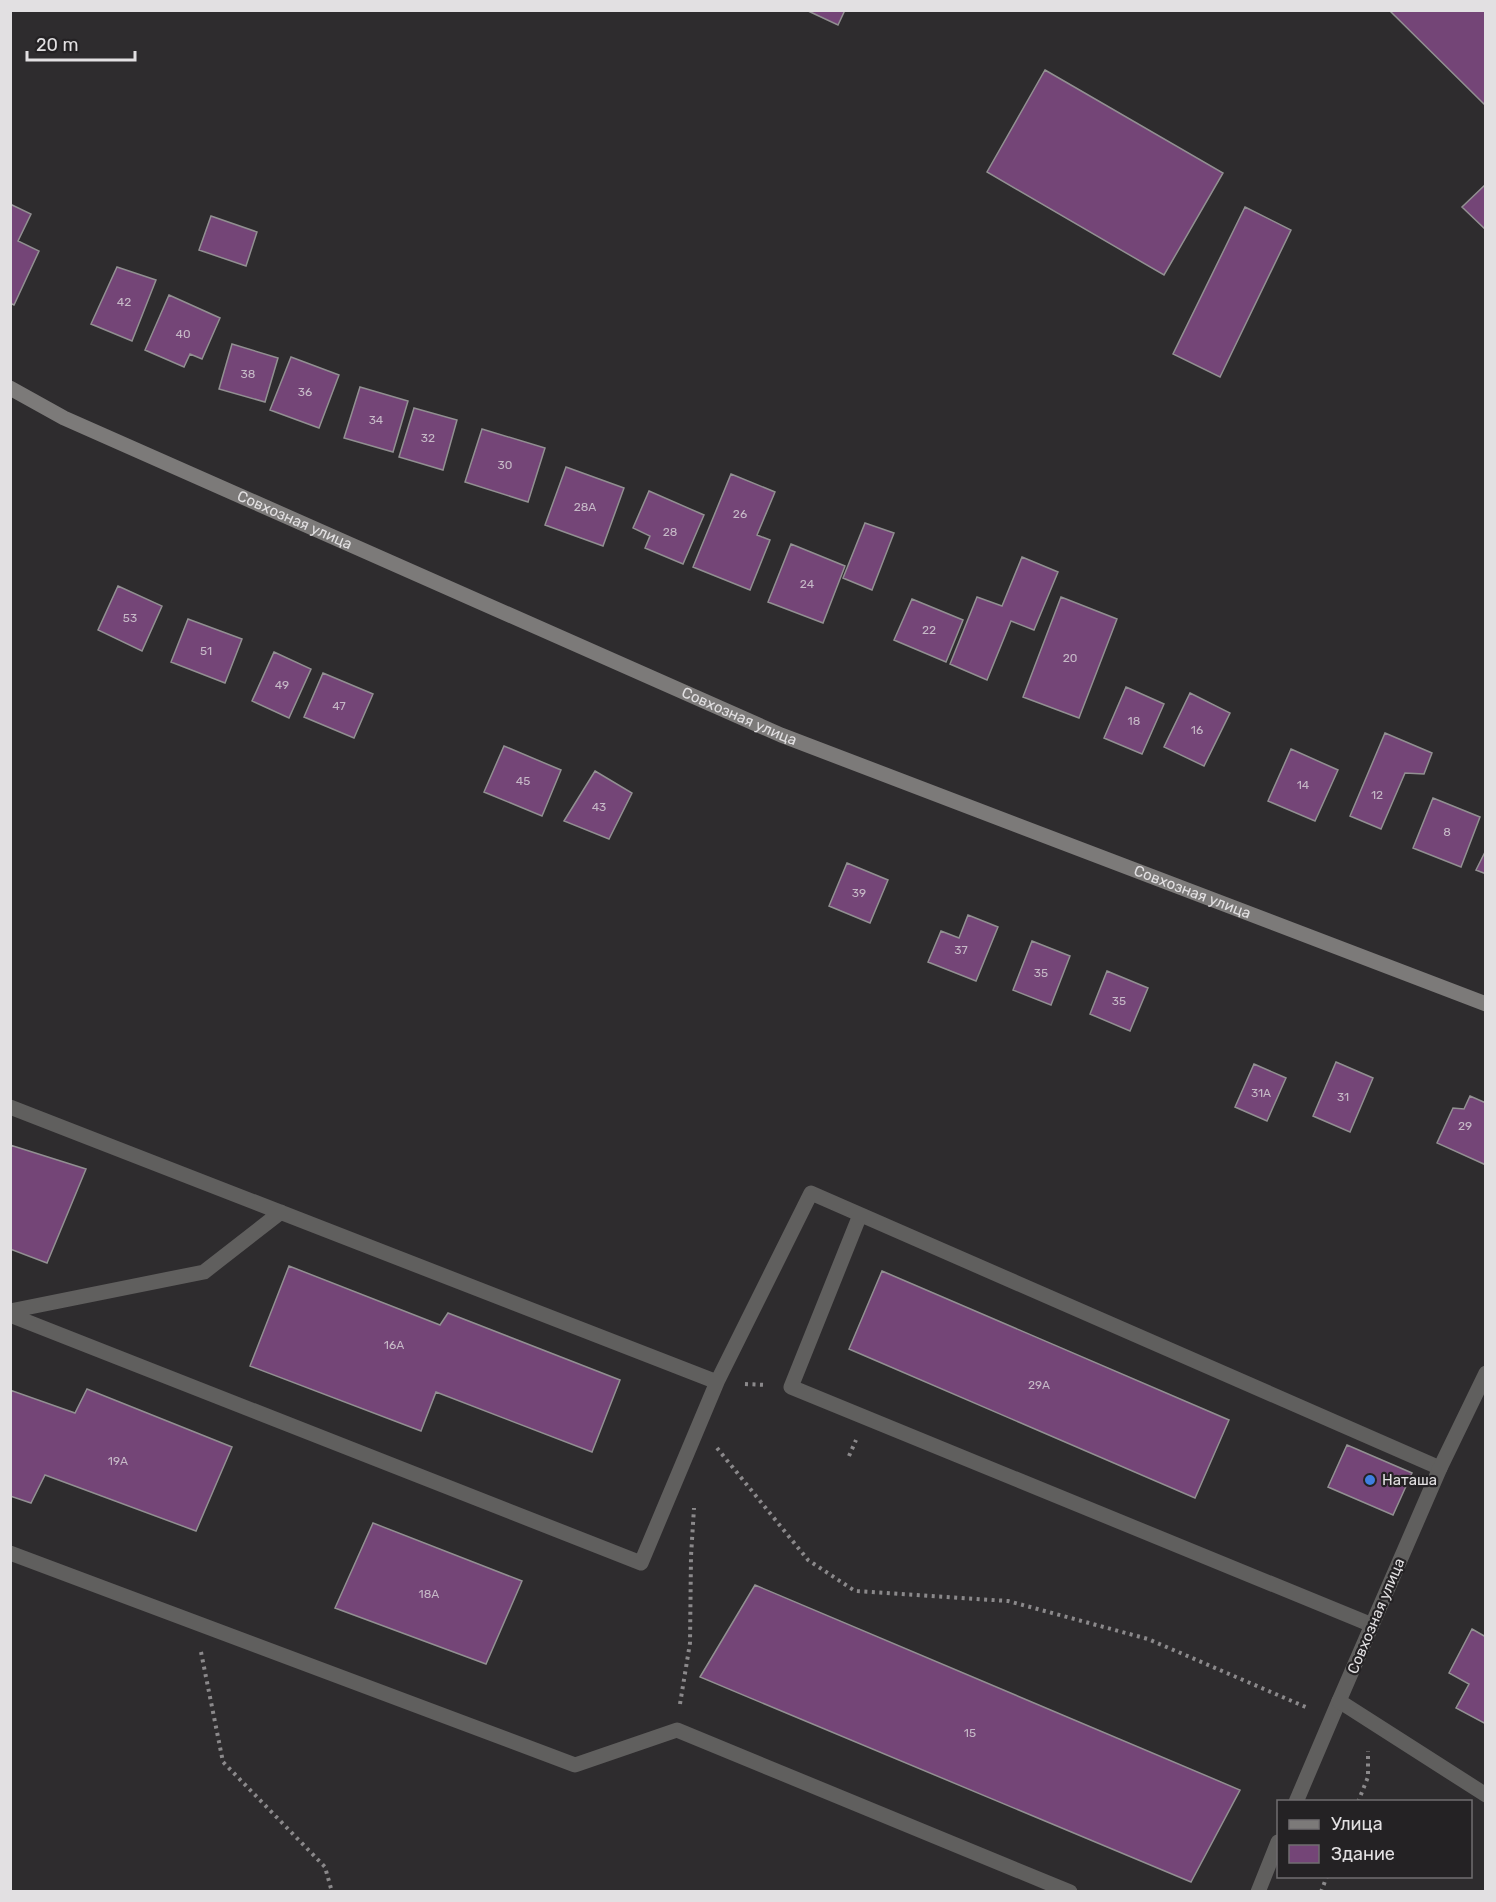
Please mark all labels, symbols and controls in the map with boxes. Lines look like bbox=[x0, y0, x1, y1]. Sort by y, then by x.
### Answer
scale bar bbox=[27, 24, 135, 62]
text: 20 m bbox=[36, 34, 78, 56]
house number: 42 bbox=[117, 295, 131, 309]
house number: 40 bbox=[175, 327, 191, 341]
house number: 38 bbox=[241, 367, 255, 381]
house number: 36 bbox=[298, 385, 312, 399]
house number: 34 bbox=[369, 413, 384, 427]
house number: 32 bbox=[421, 431, 435, 445]
house number: 30 bbox=[498, 458, 512, 472]
street label: Совхозная улица bbox=[234, 487, 355, 553]
house number: 28А bbox=[574, 500, 596, 514]
house number: 26 bbox=[733, 507, 747, 521]
house number: 28 bbox=[663, 525, 677, 539]
house number: 24 bbox=[800, 577, 815, 591]
house number: 53 bbox=[123, 611, 137, 625]
house number: 22 bbox=[922, 623, 936, 637]
house number: 51 bbox=[200, 644, 212, 658]
house number: 20 bbox=[1063, 651, 1077, 665]
house number: 49 bbox=[275, 678, 289, 692]
street label: Совхозная улица bbox=[679, 683, 799, 749]
house number: 47 bbox=[332, 699, 346, 713]
house number: 18 bbox=[1128, 714, 1140, 728]
house number: 16 bbox=[1191, 723, 1203, 737]
house number: 45 bbox=[516, 774, 530, 788]
house number: 14 bbox=[1297, 778, 1310, 792]
house number: 12 bbox=[1371, 788, 1383, 802]
house number: 43 bbox=[592, 800, 606, 814]
house number: 8 bbox=[1443, 825, 1451, 839]
street label: Совхозная улица bbox=[1131, 861, 1253, 922]
house number: 39 bbox=[852, 886, 866, 900]
house number: 37 bbox=[954, 943, 968, 957]
house number: 35 bbox=[1034, 966, 1048, 980]
house number: 35 bbox=[1112, 994, 1126, 1008]
house number: 31А bbox=[1251, 1086, 1271, 1100]
house number: 31 bbox=[1337, 1090, 1349, 1104]
house number: 29 bbox=[1458, 1119, 1472, 1133]
house number: 16А bbox=[384, 1338, 404, 1352]
house number: 29А bbox=[1028, 1378, 1050, 1392]
house number: 19А bbox=[108, 1454, 128, 1468]
place label: Наташа bbox=[1382, 1471, 1437, 1489]
marker: Наташа bbox=[1363, 1473, 1377, 1487]
street label: Совхозная улица bbox=[1344, 1555, 1408, 1677]
house number: 18А bbox=[419, 1587, 439, 1601]
house number: 15 bbox=[964, 1726, 976, 1740]
legend bbox=[1277, 1800, 1472, 1878]
text: Улица bbox=[1331, 1813, 1383, 1835]
text: Здание bbox=[1331, 1843, 1395, 1865]

